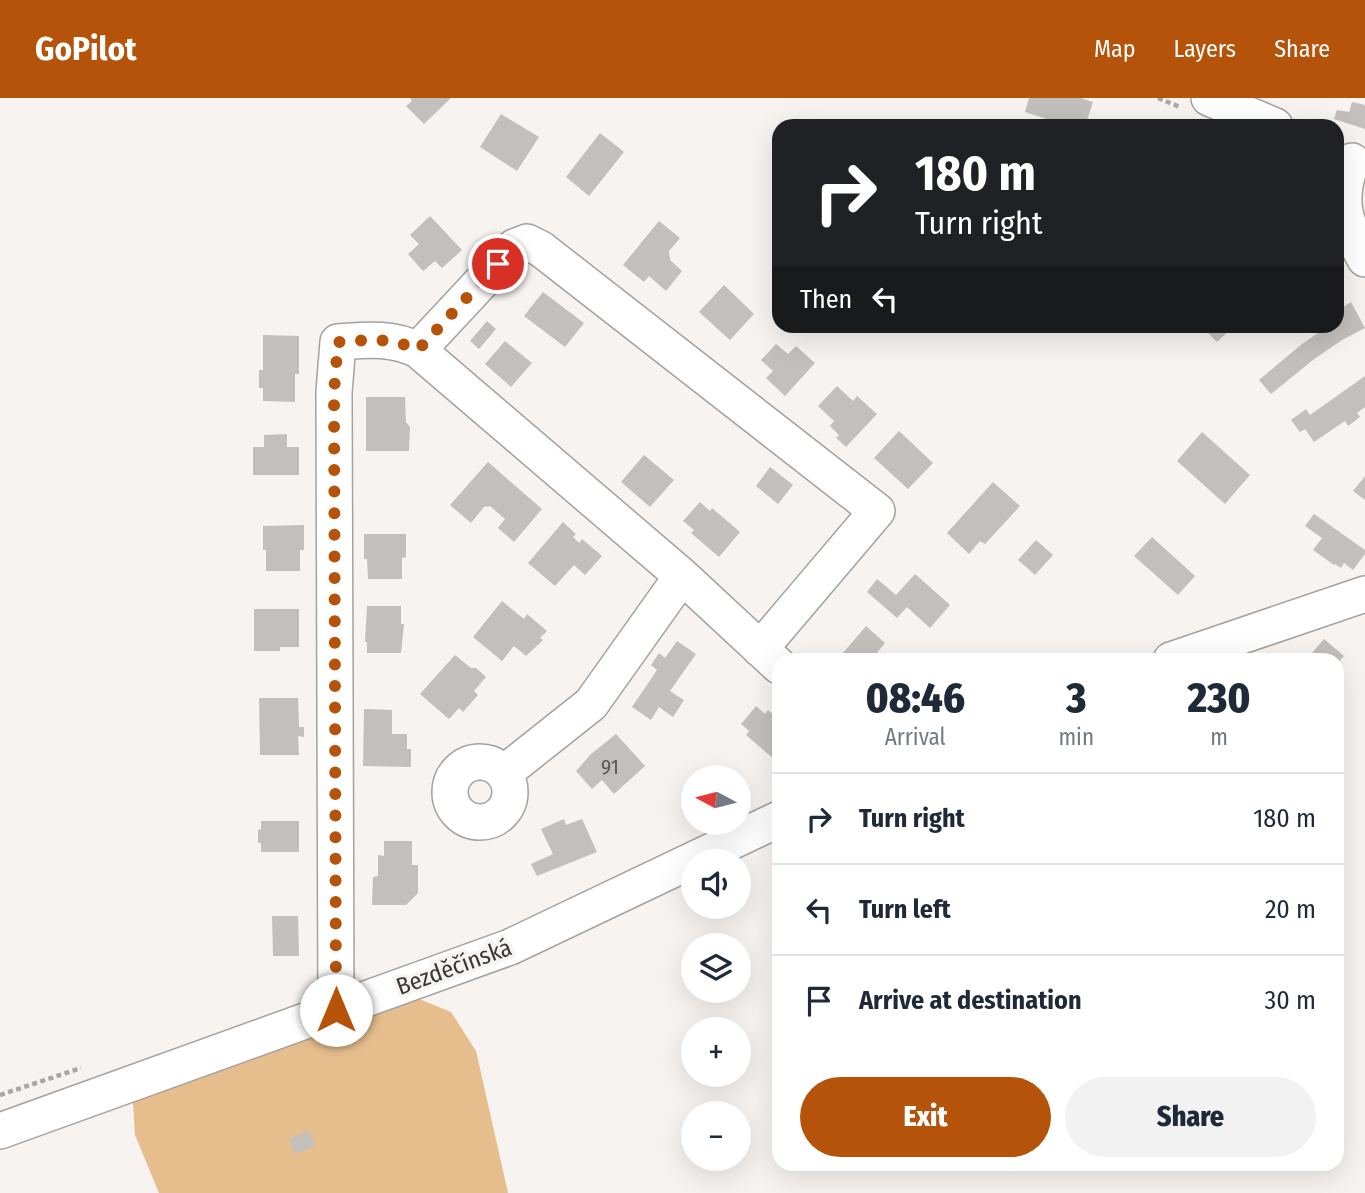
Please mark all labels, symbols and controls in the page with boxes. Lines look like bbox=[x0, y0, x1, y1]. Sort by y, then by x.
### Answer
text: GoPilot bbox=[35, 29, 137, 69]
text: Map bbox=[1094, 35, 1136, 63]
text: Layers bbox=[1174, 35, 1236, 63]
text: Share bbox=[1274, 35, 1330, 63]
text: 180 m bbox=[915, 144, 1036, 203]
icon: right bbox=[800, 147, 891, 238]
text: Turn right bbox=[915, 204, 1042, 242]
pin bbox=[468, 234, 528, 294]
icon: arrive bbox=[479, 245, 517, 283]
icon: left bbox=[866, 280, 904, 318]
text: Then bbox=[800, 284, 852, 315]
text: 08:46 bbox=[865, 673, 965, 723]
text: 3 bbox=[1066, 673, 1086, 723]
text: 230 bbox=[1187, 673, 1251, 723]
text: Arrival bbox=[885, 723, 946, 751]
text: min bbox=[1058, 723, 1094, 751]
text: m bbox=[1210, 723, 1228, 751]
house number: 91 bbox=[601, 754, 619, 780]
north arrow bbox=[681, 765, 751, 835]
map controls bbox=[681, 765, 751, 1171]
icon: right bbox=[800, 800, 838, 838]
text: Turn right bbox=[859, 803, 965, 834]
text: 180 m bbox=[1253, 803, 1316, 834]
button: sound bbox=[681, 849, 751, 919]
icon: left bbox=[800, 891, 838, 929]
text: Turn left bbox=[859, 894, 951, 925]
text: 20 m bbox=[1265, 894, 1316, 925]
street label: Bezděčínská bbox=[393, 933, 515, 1001]
button: layers bbox=[681, 933, 751, 1003]
position arrow bbox=[299, 973, 373, 1047]
icon: arrive bbox=[800, 982, 838, 1020]
text: Arrive at destination bbox=[859, 985, 1082, 1016]
text: 30 m bbox=[1265, 985, 1316, 1016]
button: + bbox=[681, 1017, 751, 1087]
button: Exit bbox=[800, 1077, 1051, 1157]
button: Share bbox=[1065, 1077, 1316, 1157]
button: − bbox=[681, 1101, 751, 1171]

